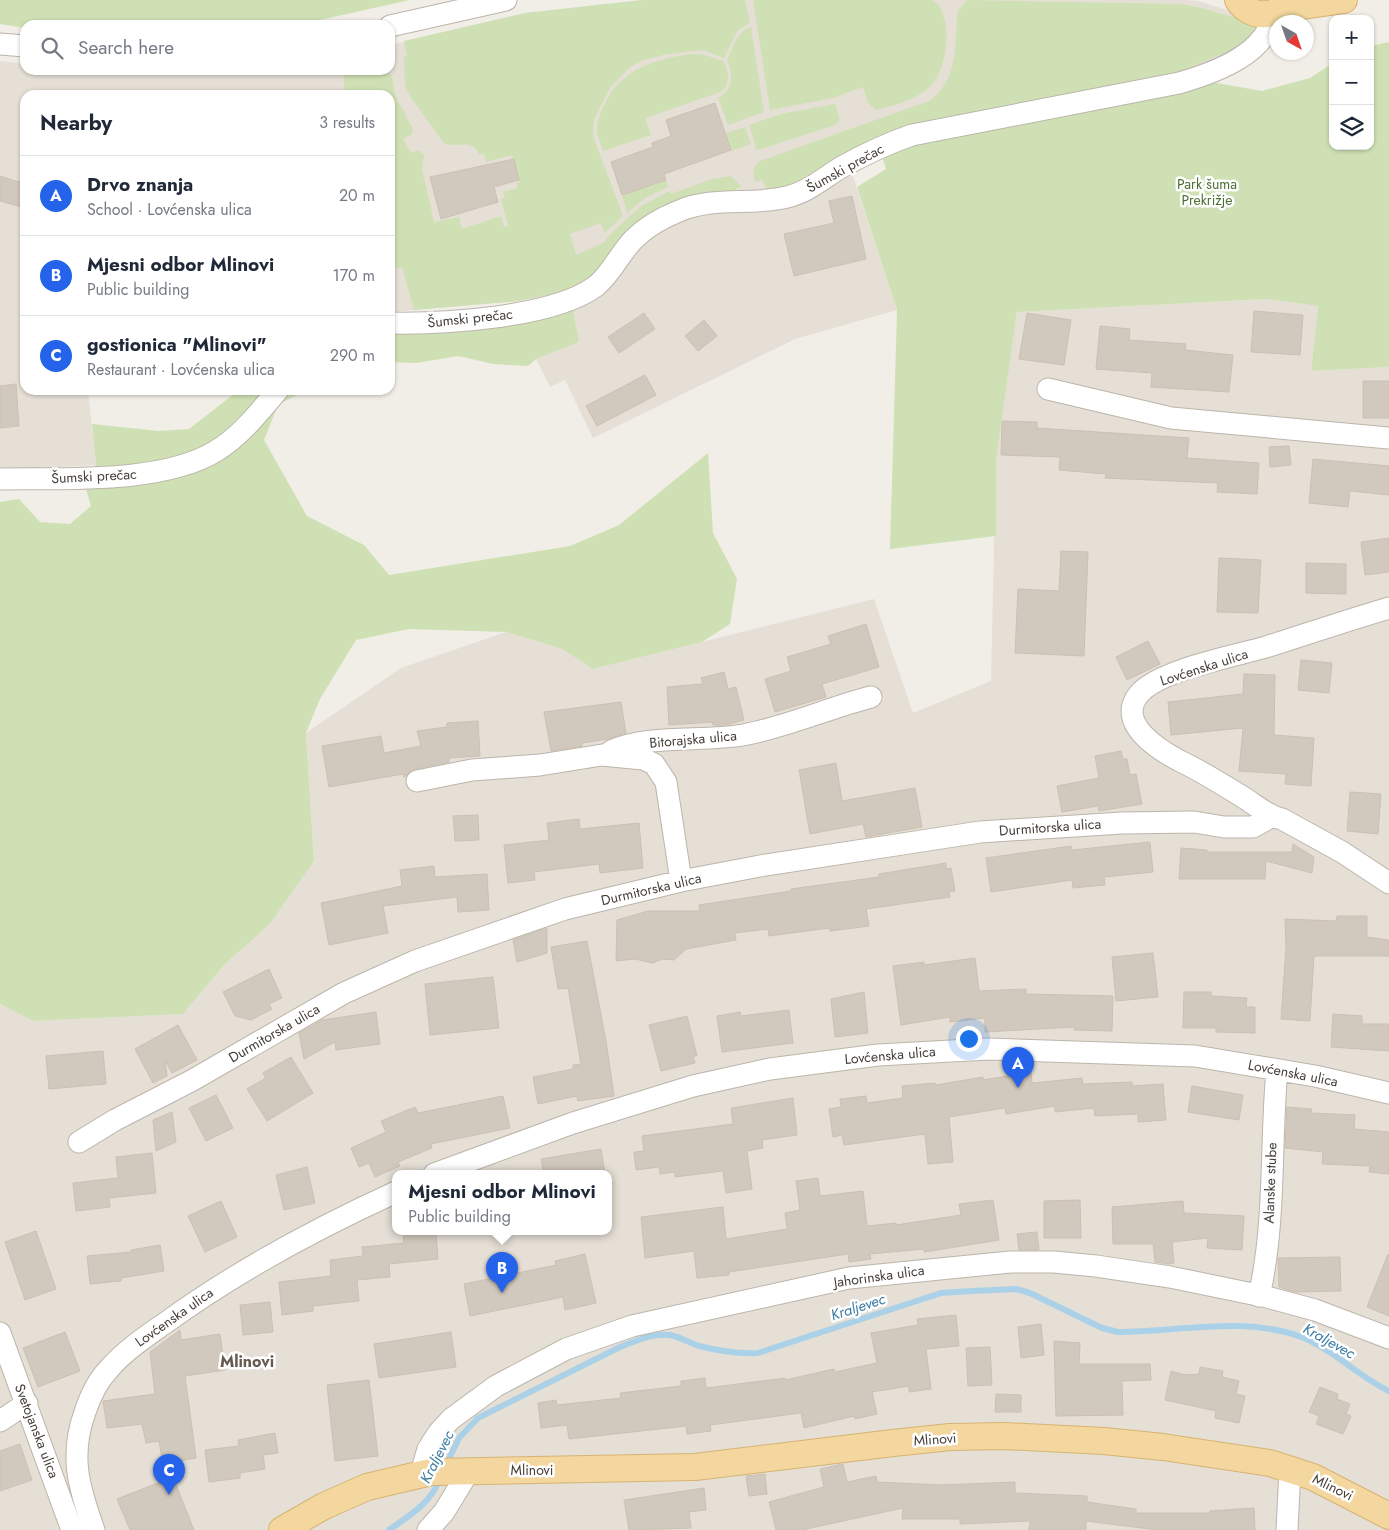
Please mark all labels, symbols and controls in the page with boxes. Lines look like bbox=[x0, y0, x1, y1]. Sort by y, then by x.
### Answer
north arrow bbox=[1269, 15, 1314, 60]
map controls bbox=[1329, 15, 1374, 150]
button: + bbox=[1329, 15, 1374, 60]
search box bbox=[20, 20, 395, 75]
icon: search bbox=[38, 34, 66, 62]
text: Search here bbox=[78, 34, 174, 61]
button: − bbox=[1329, 60, 1374, 105]
button: layers bbox=[1329, 105, 1374, 150]
text: Nearby bbox=[40, 108, 112, 138]
text: 3 results bbox=[319, 111, 375, 134]
street label: Šumski prečac bbox=[803, 139, 887, 197]
text: Drvo znanja bbox=[87, 171, 193, 198]
park label: Park šuma Prekrižje bbox=[1177, 174, 1237, 210]
text: A bbox=[50, 184, 62, 207]
text: 20 m bbox=[339, 184, 375, 207]
text: School · Lovćenska ulica bbox=[87, 198, 252, 221]
text: Mjesni odbor Mlinovi bbox=[87, 251, 274, 278]
text: B bbox=[51, 264, 61, 287]
text: 170 m bbox=[333, 264, 375, 287]
text: Public building bbox=[87, 278, 189, 301]
street label: Šumski prečac bbox=[426, 304, 514, 332]
text: gostionica "Mlinovi" bbox=[87, 331, 267, 358]
text: C bbox=[50, 344, 62, 367]
text: 290 m bbox=[330, 344, 375, 367]
text: Restaurant · Lovćenska ulica bbox=[87, 358, 275, 381]
street label: Šumski prečac bbox=[51, 464, 137, 488]
street label: Lovćenska ulica bbox=[1157, 643, 1251, 691]
street label: Bitorajska ulica bbox=[648, 725, 738, 753]
street label: Durmitorska ulica bbox=[998, 813, 1102, 841]
street label: Durmitorska ulica bbox=[599, 868, 703, 910]
street label: Durmitorska ulica bbox=[225, 999, 323, 1067]
your location bbox=[956, 1026, 982, 1052]
street label: Lovćenska ulica bbox=[844, 1041, 936, 1069]
pin: A bbox=[1002, 1047, 1034, 1088]
street label: Lovćenska ulica bbox=[1246, 1054, 1340, 1092]
street label: Alanske stube bbox=[1259, 1142, 1281, 1224]
popup bbox=[392, 1170, 612, 1235]
text: Mjesni odbor Mlinovi bbox=[408, 1178, 596, 1205]
text: Public building bbox=[408, 1205, 511, 1228]
pin: B bbox=[486, 1252, 518, 1293]
street label: Jahorinska ulica bbox=[830, 1260, 926, 1293]
street label: Lovćenska ulica bbox=[131, 1283, 217, 1351]
water label: Kraljevec bbox=[828, 1288, 888, 1326]
water label: Kraljevec bbox=[1299, 1318, 1359, 1364]
district label: Mlinovi bbox=[220, 1350, 274, 1373]
street label: Svetojanska ulica bbox=[10, 1381, 64, 1481]
water label: Kraljevec bbox=[414, 1427, 460, 1487]
street label: Mlinovi bbox=[913, 1428, 957, 1450]
pin: C bbox=[153, 1454, 185, 1495]
street label: Mlinovi bbox=[511, 1460, 553, 1480]
street label: Mlinovi bbox=[1309, 1469, 1357, 1505]

